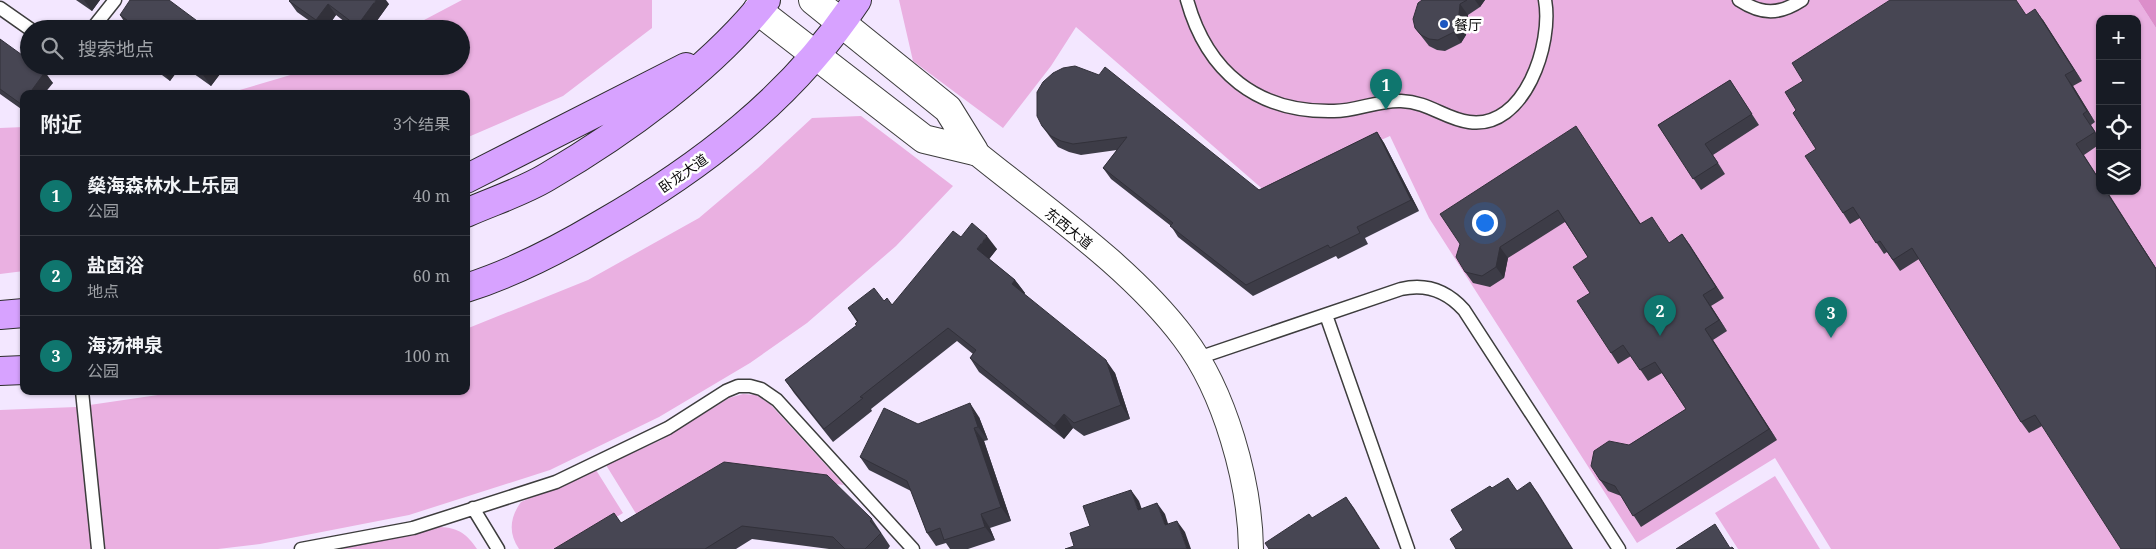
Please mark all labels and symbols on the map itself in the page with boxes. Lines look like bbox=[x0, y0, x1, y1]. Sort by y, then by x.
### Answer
place label: 餐厅 bbox=[1454, 15, 1482, 34]
marker: 餐厅 bbox=[1438, 18, 1450, 30]
pin: 1 bbox=[1370, 69, 1402, 110]
street label: 卧龙大道 bbox=[655, 149, 711, 197]
street label: 东西大道 bbox=[1041, 203, 1097, 253]
your location bbox=[1472, 210, 1498, 236]
pin: 2 bbox=[1644, 295, 1676, 336]
pin: 3 bbox=[1815, 297, 1847, 338]

